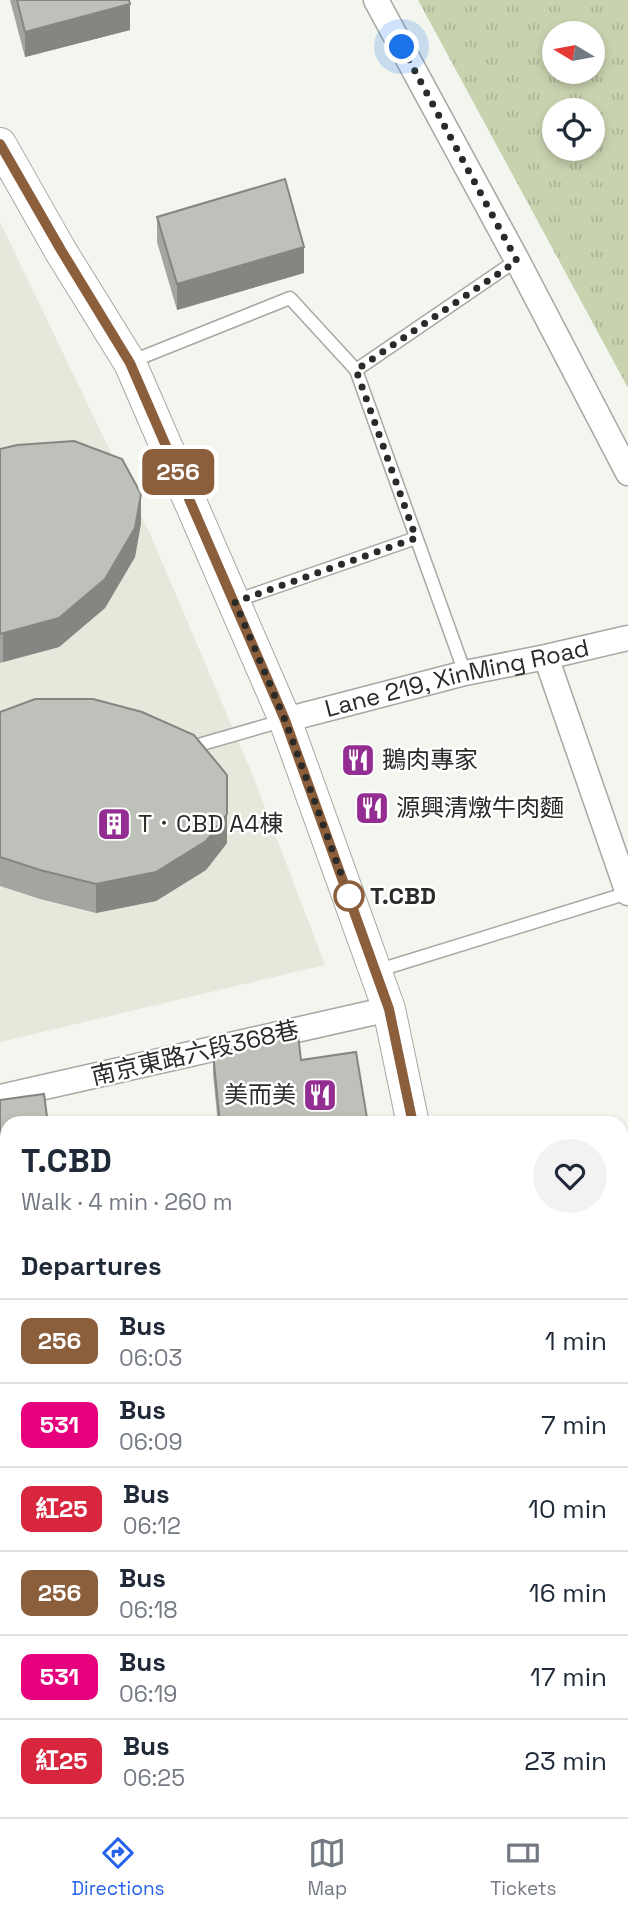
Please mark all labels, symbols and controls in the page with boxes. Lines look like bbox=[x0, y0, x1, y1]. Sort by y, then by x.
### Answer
north arrow bbox=[542, 21, 606, 84]
map controls bbox=[542, 21, 605, 161]
your location bbox=[384, 29, 419, 64]
button: locate bbox=[542, 98, 605, 161]
line badge: 256 bbox=[138, 449, 218, 495]
text: 256 bbox=[156, 456, 200, 487]
street label: Lane 219, XinMing Road bbox=[321, 632, 592, 724]
restaurant icon: 鵝肉專家 bbox=[339, 741, 377, 779]
place label: 鵝肉專家 bbox=[382, 744, 478, 775]
restaurant icon: 源興清燉牛肉麵 bbox=[353, 789, 391, 827]
place label: 源興清燉牛肉麵 bbox=[396, 792, 564, 823]
building icon: T．CBD A4棟 bbox=[95, 805, 133, 843]
place label: T．CBD A4棟 bbox=[138, 808, 283, 839]
place label: T.CBD bbox=[370, 880, 436, 911]
marker: T.CBD bbox=[334, 881, 364, 911]
street label: 南京東路六段368巷 bbox=[88, 1014, 302, 1091]
restaurant icon: 美而美 bbox=[301, 1076, 339, 1114]
place label: 美而美 bbox=[224, 1079, 296, 1110]
button: heart bbox=[533, 1139, 607, 1213]
text: T.CBD bbox=[21, 1140, 112, 1182]
text: Walk · 4 min · 260 m bbox=[21, 1187, 233, 1217]
text: Departures bbox=[21, 1249, 162, 1283]
text: Bus bbox=[119, 1309, 166, 1343]
text: 1 min bbox=[545, 1324, 607, 1358]
text: 256 bbox=[38, 1325, 81, 1356]
text: 06:03 bbox=[119, 1343, 182, 1373]
text: Bus bbox=[119, 1393, 166, 1427]
text: 7 min bbox=[541, 1408, 607, 1442]
text: 531 bbox=[40, 1409, 79, 1440]
text: 06:09 bbox=[119, 1427, 182, 1457]
text: Bus bbox=[123, 1477, 170, 1511]
text: 10 min bbox=[528, 1492, 607, 1526]
text: 紅25 bbox=[35, 1493, 88, 1524]
text: 06:12 bbox=[123, 1511, 181, 1541]
text: Bus bbox=[119, 1561, 166, 1595]
text: 16 min bbox=[529, 1576, 607, 1610]
text: 256 bbox=[38, 1577, 81, 1608]
text: 06:18 bbox=[119, 1595, 178, 1625]
text: Bus bbox=[119, 1645, 166, 1679]
text: 17 min bbox=[530, 1660, 607, 1694]
text: 531 bbox=[40, 1661, 79, 1692]
text: 06:19 bbox=[119, 1679, 177, 1709]
text: Bus bbox=[123, 1729, 170, 1763]
text: 23 min bbox=[524, 1744, 607, 1778]
text: 紅25 bbox=[35, 1745, 88, 1776]
text: 06:25 bbox=[123, 1763, 185, 1793]
tab: Directions bbox=[71, 1834, 165, 1901]
tab: Map bbox=[308, 1834, 347, 1901]
tab: Tickets bbox=[490, 1834, 557, 1901]

